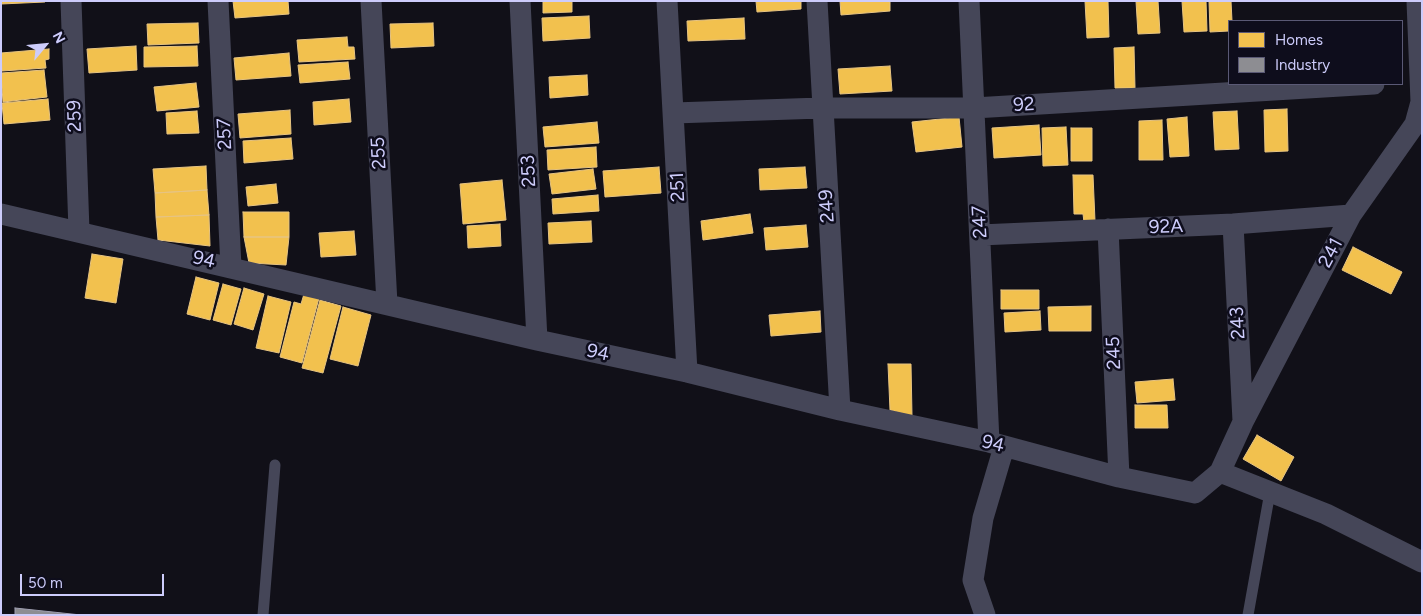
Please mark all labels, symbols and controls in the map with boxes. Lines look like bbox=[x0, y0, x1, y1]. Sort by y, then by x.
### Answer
north arrow bbox=[20, 20, 70, 70]
legend bbox=[1228, 20, 1403, 85]
text: N bbox=[49, 29, 69, 46]
text: Homes bbox=[1275, 31, 1323, 49]
text: Industry bbox=[1275, 56, 1330, 74]
street label: 92 bbox=[1013, 93, 1035, 117]
street label: 259 bbox=[63, 99, 87, 133]
street label: 257 bbox=[213, 118, 237, 150]
street label: 255 bbox=[367, 136, 391, 170]
street label: 253 bbox=[517, 154, 541, 188]
street label: 251 bbox=[666, 172, 690, 202]
street label: 249 bbox=[814, 189, 840, 223]
street label: 247 bbox=[968, 205, 992, 239]
street label: 92A bbox=[1148, 215, 1184, 239]
street label: 241 bbox=[1314, 234, 1348, 272]
street label: 94 bbox=[190, 246, 218, 274]
street label: 243 bbox=[1226, 306, 1250, 340]
street label: 245 bbox=[1102, 336, 1126, 370]
street label: 94 bbox=[585, 340, 611, 366]
street label: 94 bbox=[979, 430, 1007, 458]
scale bar bbox=[22, 564, 166, 596]
text: 50 m bbox=[28, 574, 63, 592]

